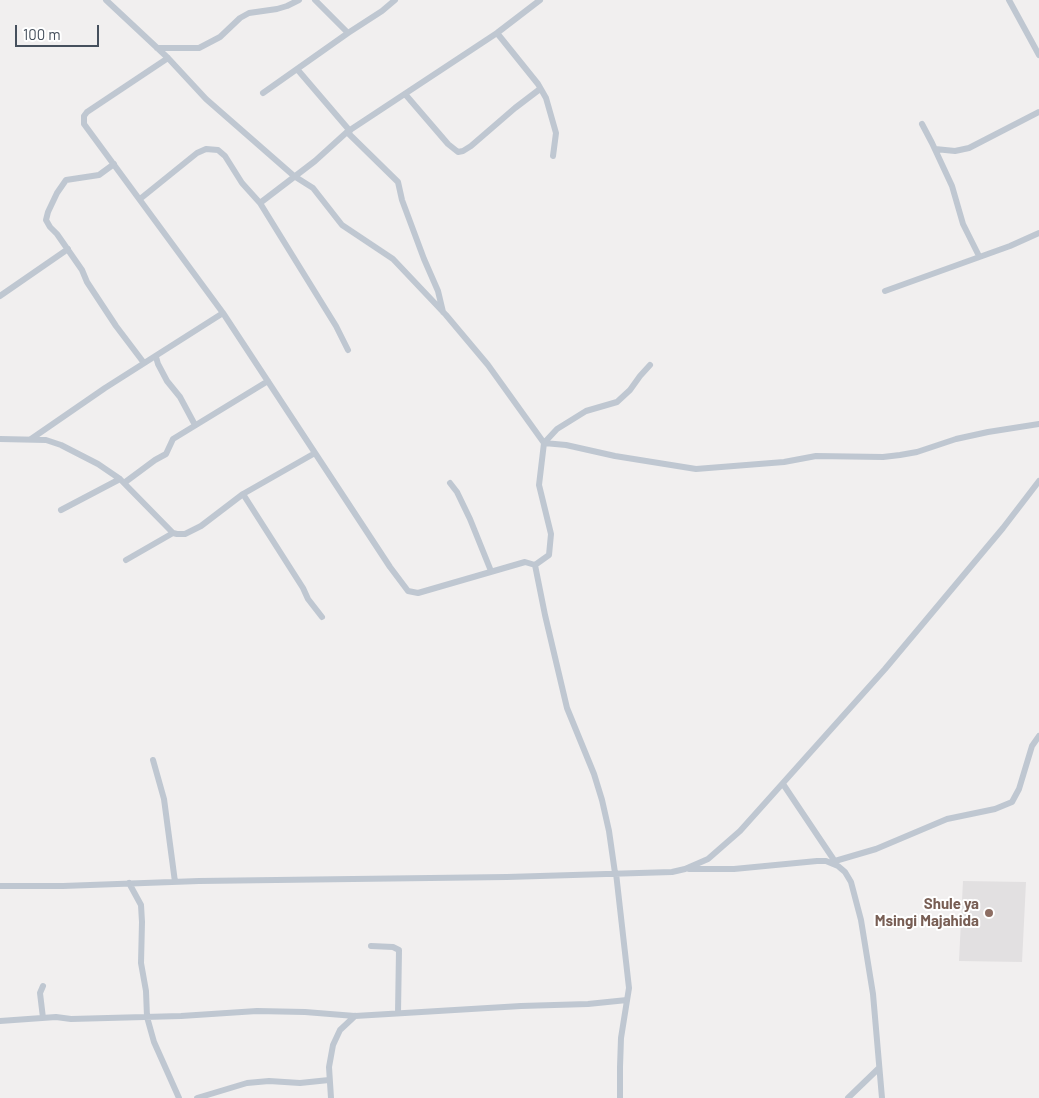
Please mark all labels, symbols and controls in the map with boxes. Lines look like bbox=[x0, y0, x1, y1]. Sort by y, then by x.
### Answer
scale bar bbox=[18, 15, 101, 47]
text: 100 m bbox=[23, 25, 61, 43]
place label: Shule ya Msingi Majahida bbox=[875, 895, 979, 930]
marker: Shule ya Msingi Majahida bbox=[983, 907, 995, 919]

